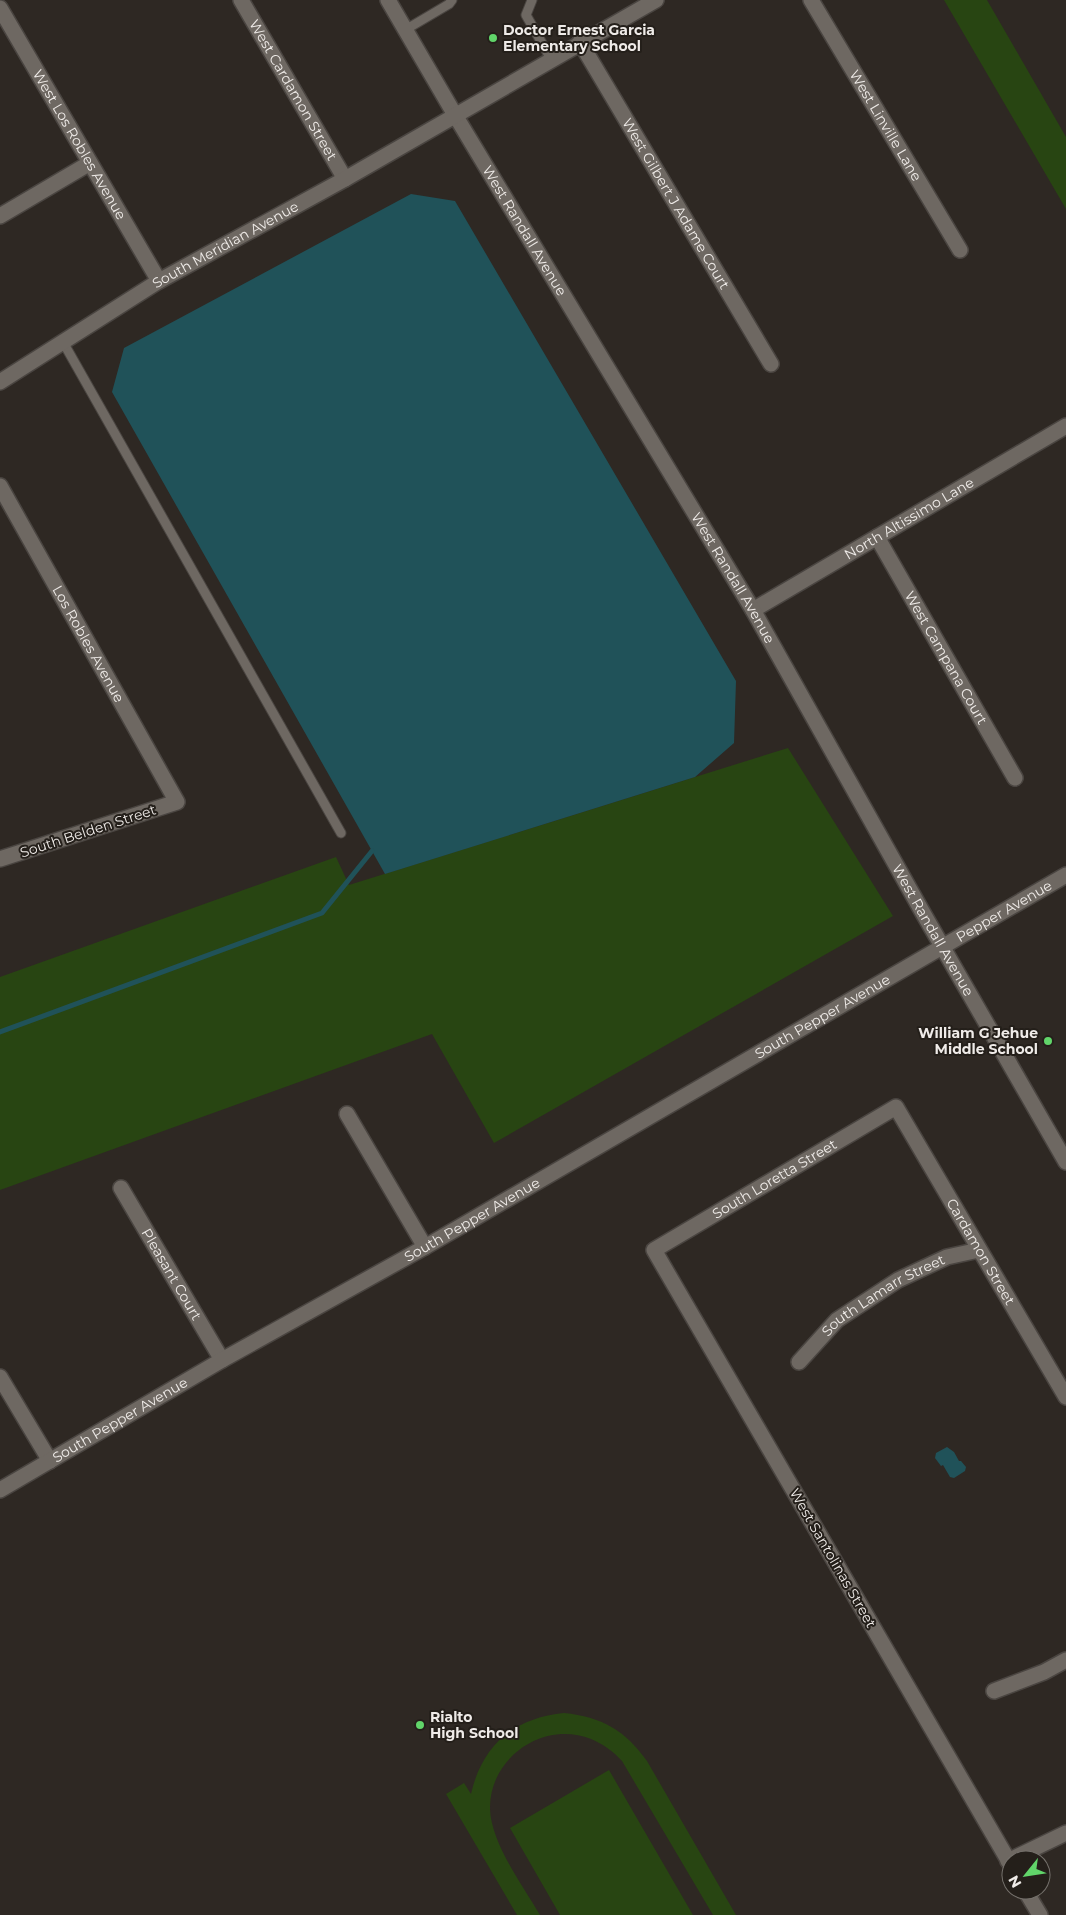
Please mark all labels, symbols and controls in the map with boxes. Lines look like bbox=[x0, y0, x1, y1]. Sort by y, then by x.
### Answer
street label: West Cardamon Street bbox=[245, 16, 341, 164]
place label: Doctor Ernest Garcia Elementary School bbox=[503, 21, 655, 55]
marker: Doctor Ernest Garcia Elementary School bbox=[487, 32, 499, 44]
street label: West Los Robles Avenue bbox=[29, 66, 130, 223]
street label: West Linville Lane bbox=[846, 67, 926, 184]
street label: West Gilbert J Adame Court bbox=[618, 115, 734, 293]
street label: West Randall Avenue bbox=[478, 162, 571, 299]
street label: South Meridian Avenue bbox=[149, 197, 302, 292]
street label: North Altissimo Lane bbox=[841, 473, 977, 563]
street label: West Randall Avenue bbox=[687, 509, 779, 647]
street label: Los Robles Avenue bbox=[48, 582, 128, 706]
street label: West Campana Court bbox=[901, 588, 992, 728]
street label: South Belden Street bbox=[18, 800, 159, 861]
street label: West Randall Avenue bbox=[888, 861, 978, 999]
street label: Pepper Avenue bbox=[953, 876, 1055, 946]
street label: South Pepper Avenue bbox=[751, 970, 893, 1063]
place label: William G Jehue Middle School bbox=[918, 1024, 1038, 1058]
marker: William G Jehue Middle School bbox=[1042, 1035, 1054, 1047]
street label: South Loretta Street bbox=[709, 1135, 840, 1223]
street label: South Pepper Avenue bbox=[401, 1173, 543, 1266]
street label: Cardamon Street bbox=[943, 1195, 1019, 1309]
street label: Pleasant Court bbox=[138, 1225, 206, 1324]
street label: South Lamarr Street bbox=[818, 1250, 948, 1340]
street label: South Pepper Avenue bbox=[49, 1373, 191, 1466]
street label: West Santolinas Street bbox=[786, 1485, 880, 1631]
place label: Rialto High School bbox=[430, 1708, 518, 1742]
marker: Rialto High School bbox=[414, 1719, 426, 1731]
north arrow bbox=[1001, 1850, 1051, 1900]
text: N bbox=[1004, 1872, 1025, 1891]

